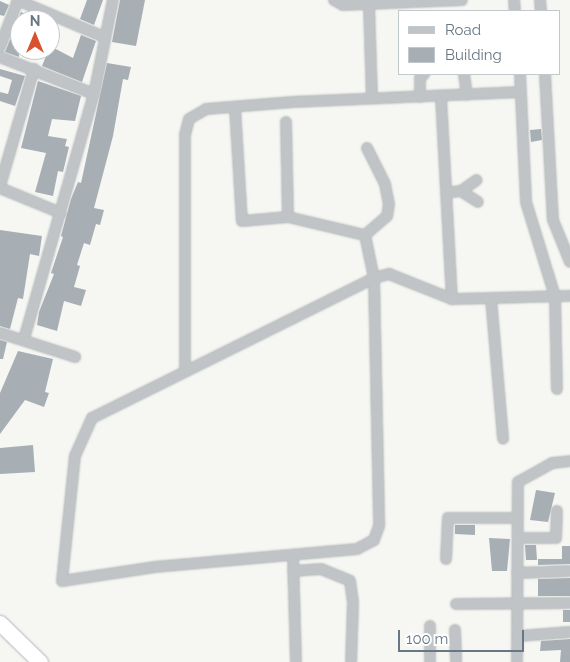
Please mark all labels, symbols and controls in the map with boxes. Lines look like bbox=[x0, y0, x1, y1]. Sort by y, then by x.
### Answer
north arrow bbox=[10, 10, 60, 60]
legend bbox=[398, 10, 560, 75]
text: N bbox=[30, 13, 40, 29]
text: Road bbox=[445, 21, 481, 39]
text: Building bbox=[445, 46, 502, 64]
scale bar bbox=[400, 620, 526, 652]
text: 100 m bbox=[406, 630, 448, 648]

